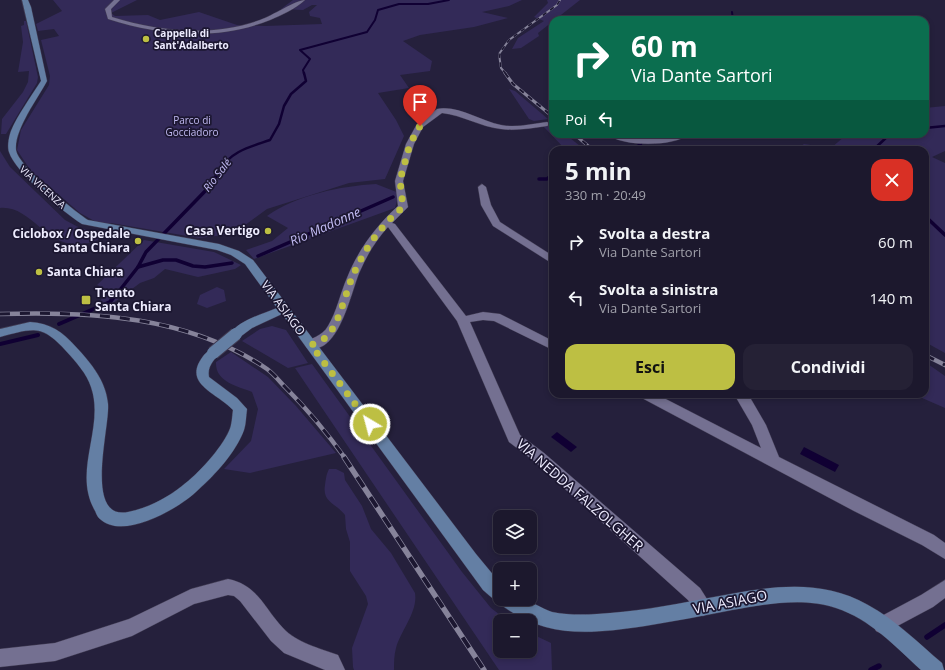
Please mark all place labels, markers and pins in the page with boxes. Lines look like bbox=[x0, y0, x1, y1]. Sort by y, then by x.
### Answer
place label: Cappella di Sant'Adalberto bbox=[154, 26, 229, 52]
marker: Cappella di Sant'Adalberto bbox=[141, 34, 151, 44]
pin bbox=[403, 85, 437, 126]
place label: Casa Vertigo bbox=[185, 222, 260, 239]
place label: Ciclobox / Ospedale Santa Chiara bbox=[12, 225, 130, 256]
marker: Casa Vertigo bbox=[263, 226, 273, 236]
marker: Ciclobox / Ospedale Santa Chiara bbox=[133, 236, 143, 246]
place label: Santa Chiara bbox=[47, 263, 123, 280]
marker: Santa Chiara bbox=[34, 267, 44, 277]
place label: Trento Santa Chiara bbox=[95, 284, 171, 315]
marker: Trento Santa Chiara bbox=[80, 294, 92, 306]

